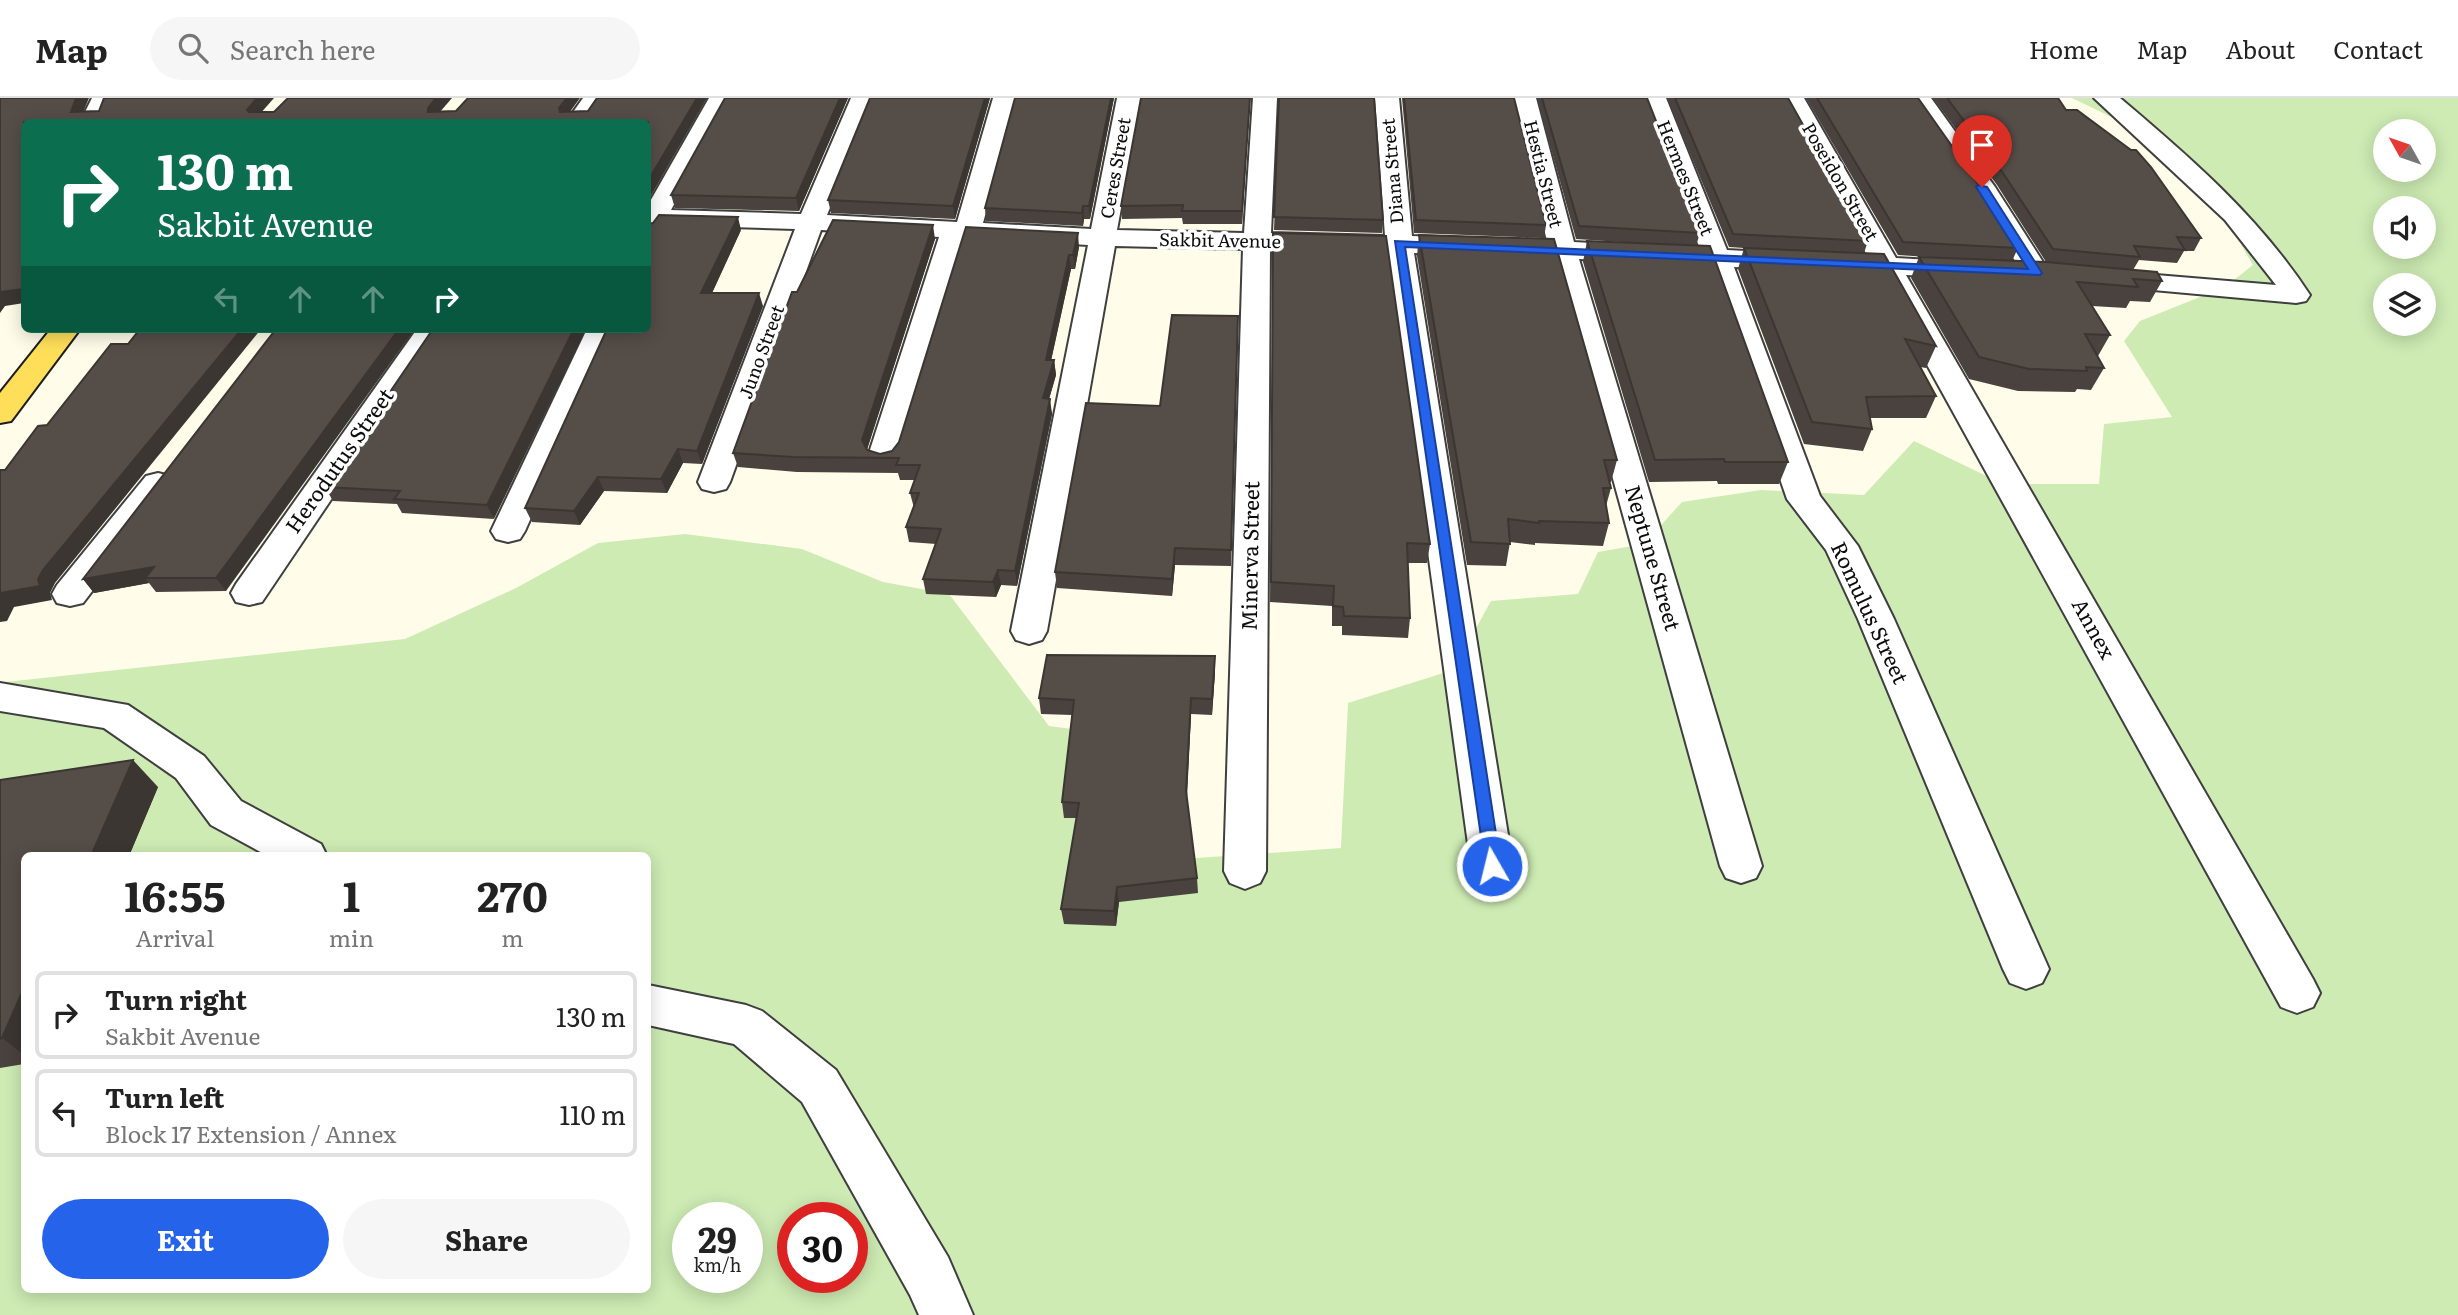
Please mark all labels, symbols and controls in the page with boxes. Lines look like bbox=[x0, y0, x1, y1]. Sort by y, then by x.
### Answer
search box bbox=[150, 17, 640, 80]
text: Map bbox=[35, 24, 108, 73]
icon: search bbox=[174, 29, 212, 67]
text: Search here bbox=[230, 29, 376, 68]
text: Home bbox=[2029, 31, 2098, 66]
text: Map bbox=[2136, 31, 2187, 66]
text: About bbox=[2225, 31, 2295, 66]
text: Contact bbox=[2333, 31, 2423, 66]
street label: Ceres Street bbox=[1092, 114, 1137, 221]
pin bbox=[1952, 115, 2012, 187]
street label: Diana Street bbox=[1373, 116, 1410, 225]
street label: Hermes Street bbox=[1651, 116, 1722, 240]
street label: Hestia Street bbox=[1518, 117, 1571, 231]
street label: Poseidon Street bbox=[1796, 117, 1887, 246]
north arrow bbox=[2373, 119, 2436, 182]
map controls bbox=[2373, 119, 2436, 336]
icon: arrive bbox=[1963, 126, 2001, 164]
text: 130 m bbox=[157, 132, 293, 205]
icon: right bbox=[42, 147, 133, 238]
button: sound bbox=[2373, 196, 2436, 259]
text: Sakbit Avenue bbox=[157, 199, 373, 247]
street label: Sakbit Avenue bbox=[1159, 225, 1281, 254]
button: layers bbox=[2373, 273, 2436, 336]
icon: left bbox=[208, 280, 246, 318]
icon: ahead bbox=[281, 280, 319, 318]
icon: ahead bbox=[354, 280, 392, 318]
icon: right bbox=[427, 280, 465, 318]
street label: Juno Street bbox=[731, 300, 790, 402]
street label: Herodutus Street bbox=[276, 380, 400, 538]
street label: Minerva Street bbox=[1232, 480, 1265, 631]
street label: Neptune Street bbox=[1619, 481, 1690, 634]
street label: Romulus Street bbox=[1825, 536, 1918, 689]
street label: Annex bbox=[2066, 592, 2125, 664]
position arrow bbox=[1455, 829, 1529, 903]
text: 16:55 bbox=[124, 863, 226, 925]
text: 1 bbox=[343, 863, 360, 925]
text: 270 bbox=[477, 863, 548, 925]
text: Arrival bbox=[136, 920, 214, 954]
text: min bbox=[329, 920, 374, 954]
text: m bbox=[501, 920, 524, 954]
text: Turn right bbox=[105, 979, 247, 1018]
icon: right bbox=[46, 996, 84, 1034]
text: 130 m bbox=[556, 996, 626, 1035]
text: Sakbit Avenue bbox=[105, 1018, 261, 1052]
text: Turn left bbox=[105, 1077, 224, 1116]
icon: left bbox=[46, 1094, 84, 1132]
text: 110 m bbox=[559, 1094, 626, 1133]
text: Block 17 Extension / Annex bbox=[105, 1116, 396, 1150]
button: Exit bbox=[42, 1199, 329, 1279]
button: Share bbox=[343, 1199, 630, 1279]
speed limit sign: 30 bbox=[777, 1202, 868, 1293]
text: 29 bbox=[698, 1212, 737, 1264]
text: km/h bbox=[694, 1251, 741, 1278]

